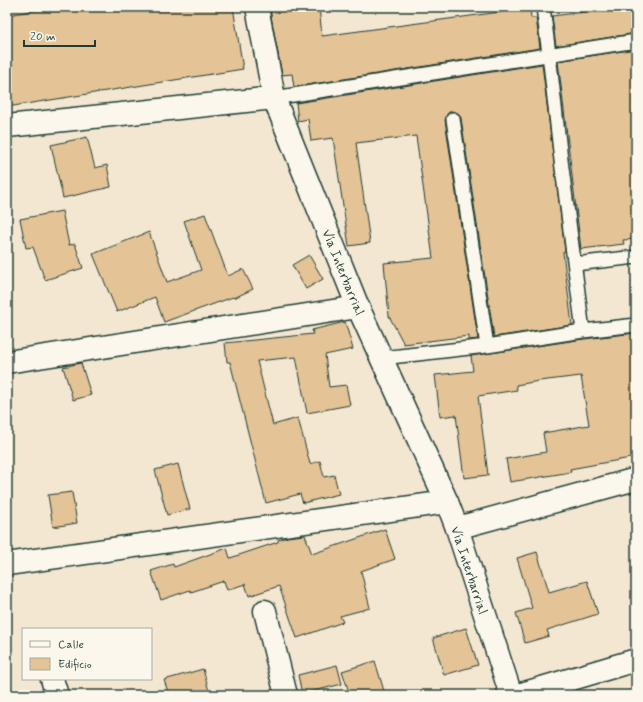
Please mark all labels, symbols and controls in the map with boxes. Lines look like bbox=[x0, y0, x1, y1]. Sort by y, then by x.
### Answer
scale bar bbox=[24, 22, 95, 48]
text: 20 m bbox=[30, 29, 56, 45]
street label: Vía Interbarrial bbox=[318, 227, 368, 318]
street label: Vía Interbarrial bbox=[446, 524, 491, 617]
legend bbox=[22, 628, 152, 680]
text: Calle bbox=[58, 637, 84, 653]
text: Edificio bbox=[58, 657, 92, 673]

